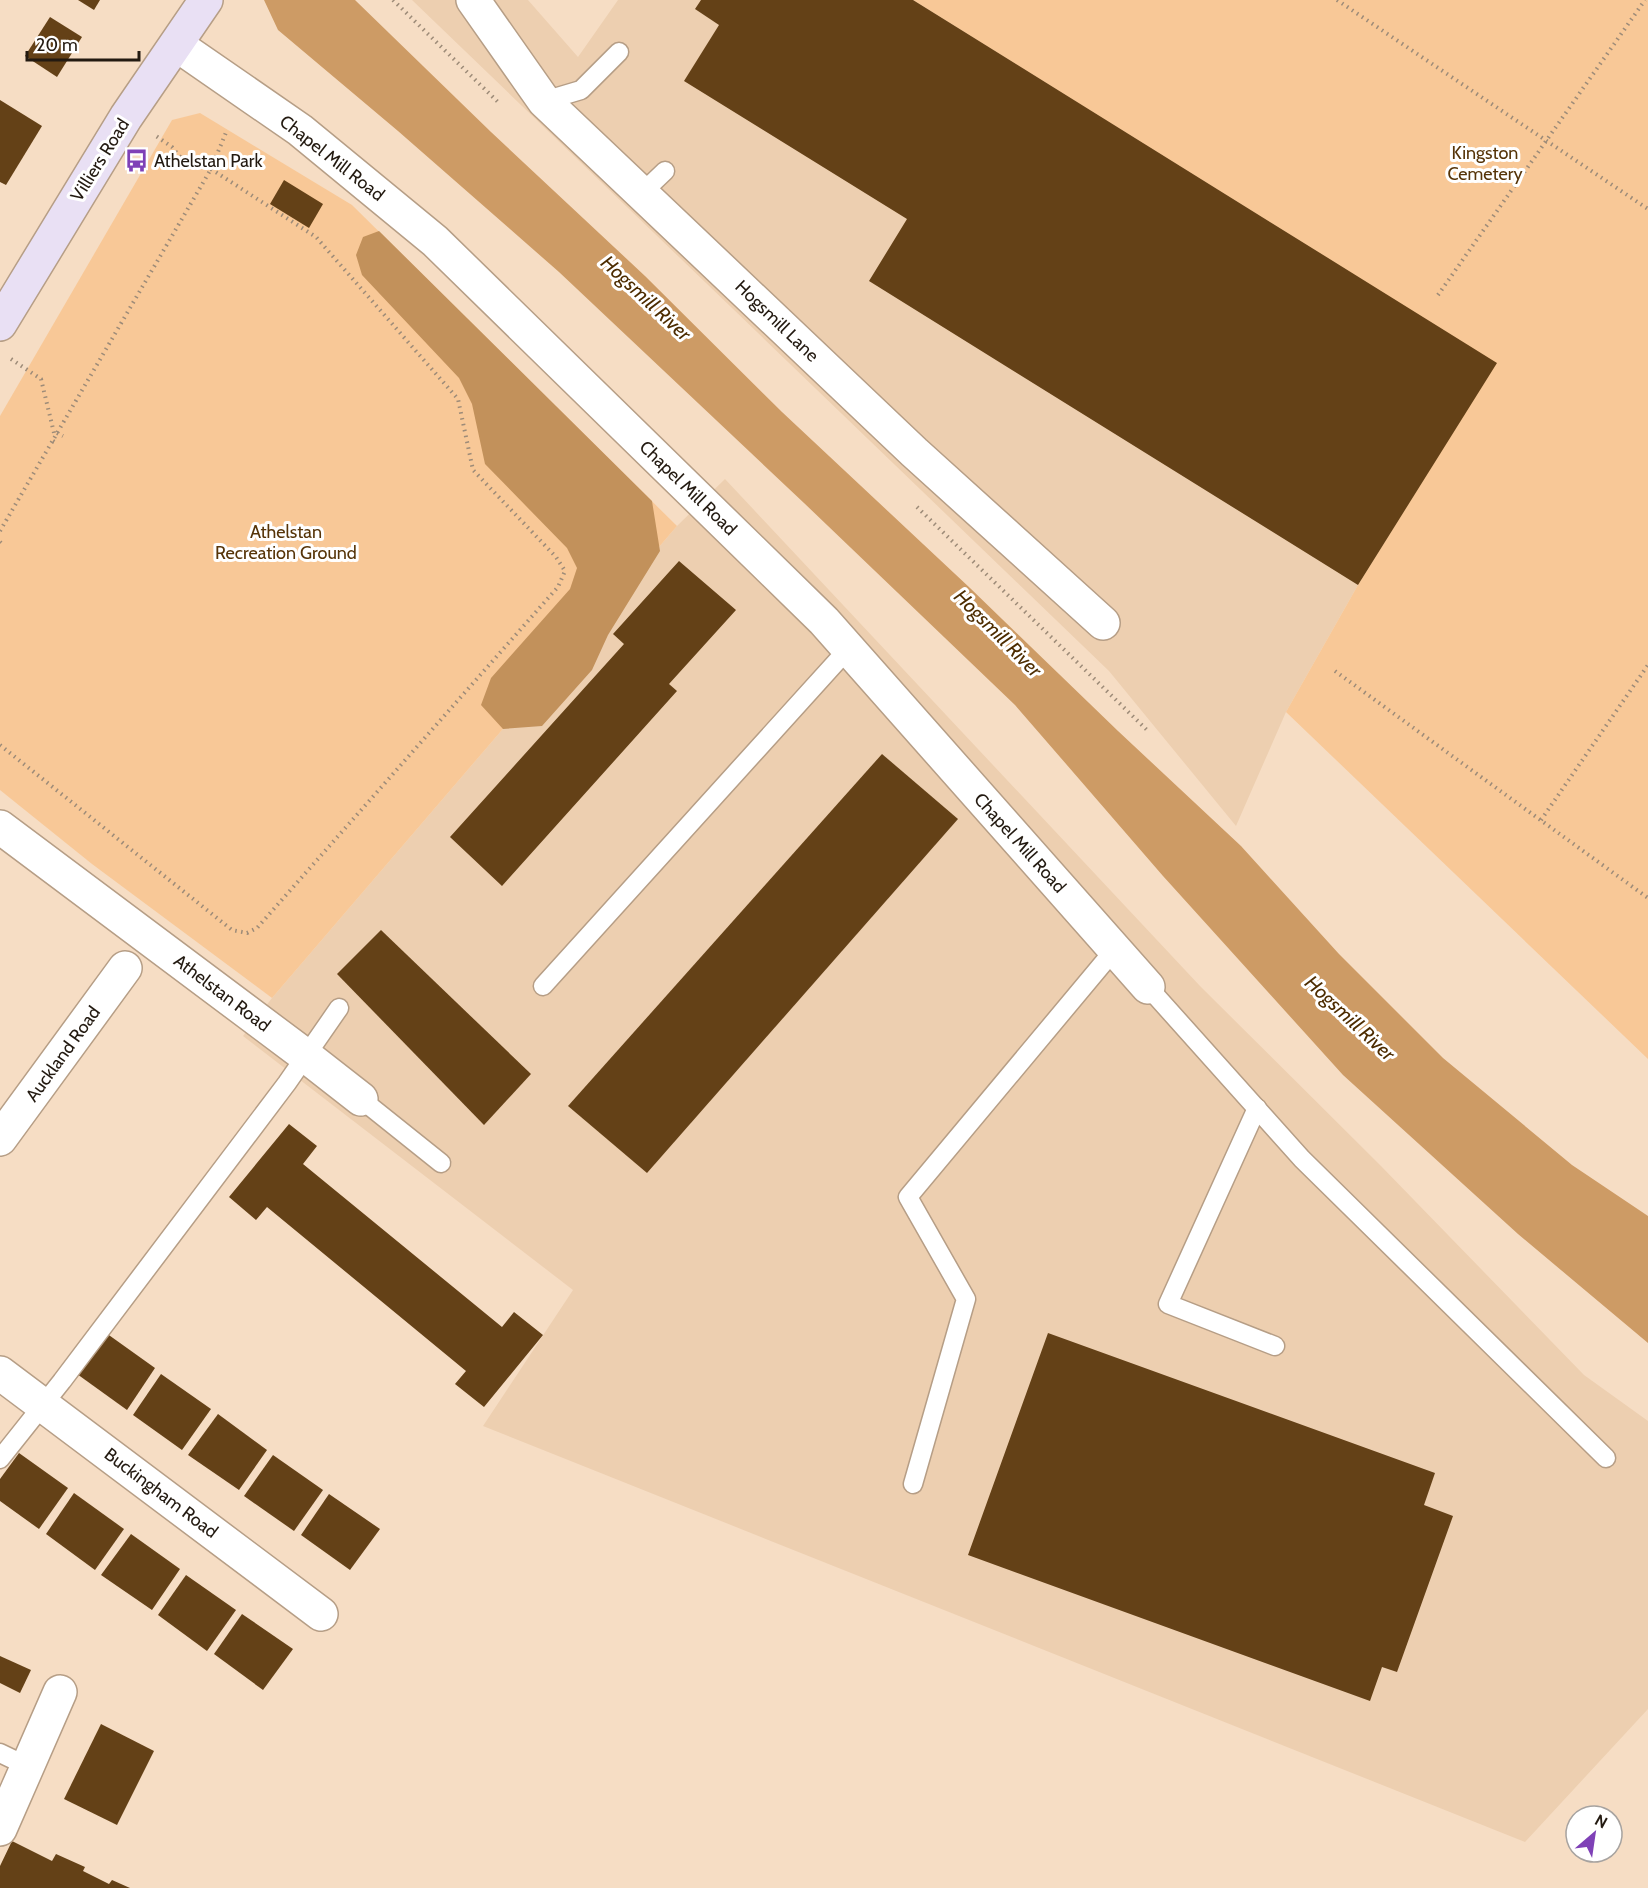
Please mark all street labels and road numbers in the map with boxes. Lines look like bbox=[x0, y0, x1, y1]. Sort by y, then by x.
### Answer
street label: Chapel Mill Road bbox=[275, 110, 389, 206]
street label: Villiers Road bbox=[66, 115, 134, 205]
street label: Hogsmill Lane bbox=[731, 276, 823, 366]
street label: Chapel Mill Road bbox=[635, 436, 741, 540]
street label: Chapel Mill Road bbox=[969, 788, 1071, 898]
street label: Athelstan Road bbox=[169, 950, 275, 1036]
street label: Auckland Road bbox=[21, 1002, 105, 1106]
street label: Buckingham Road bbox=[100, 1443, 222, 1543]

